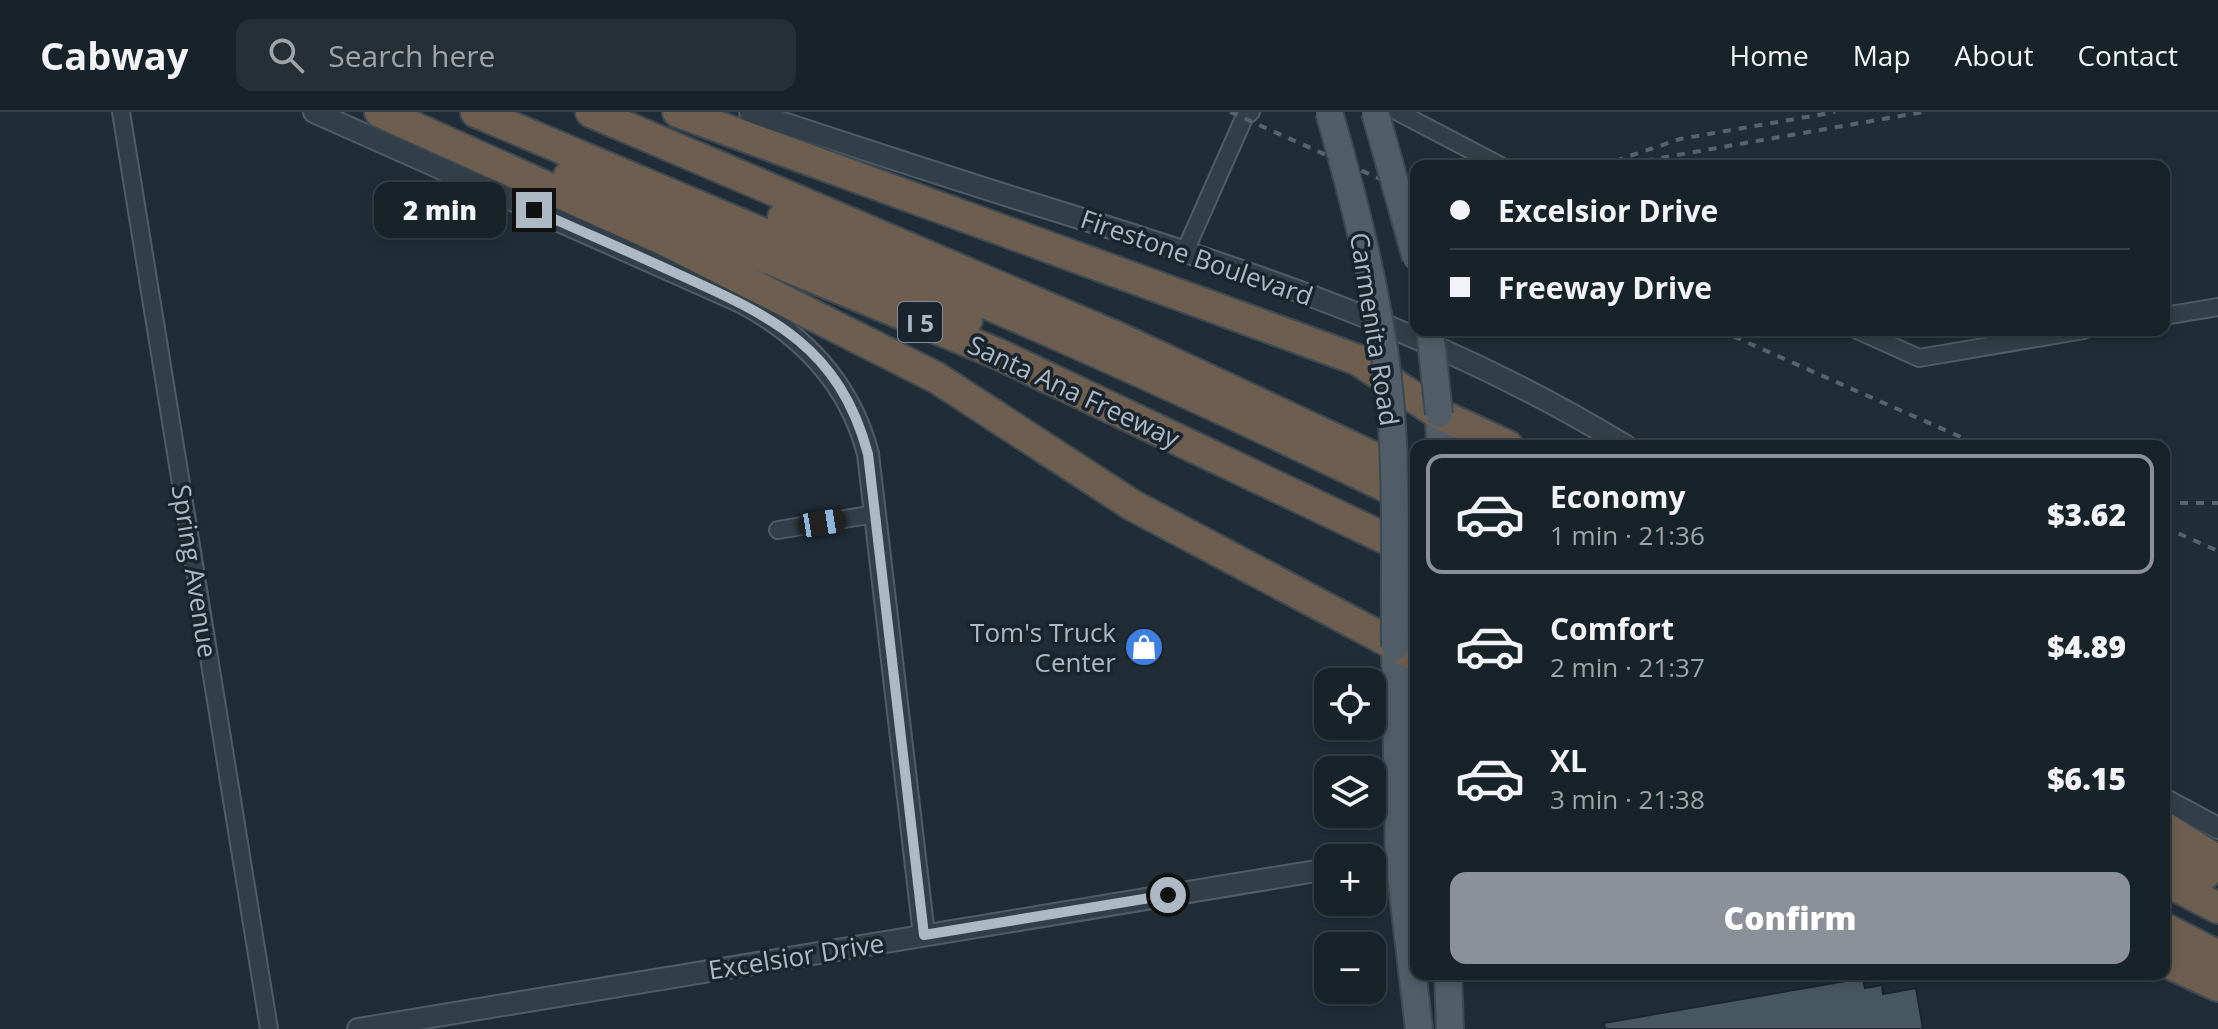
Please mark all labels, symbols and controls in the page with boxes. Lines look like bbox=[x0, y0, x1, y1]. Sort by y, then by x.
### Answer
search box bbox=[236, 19, 796, 91]
text: Cabway bbox=[40, 29, 188, 81]
icon: search bbox=[264, 33, 308, 77]
text: Search here bbox=[328, 35, 495, 76]
text: Home bbox=[1730, 36, 1809, 74]
text: Map bbox=[1853, 36, 1911, 74]
text: About bbox=[1955, 36, 2033, 74]
text: Contact bbox=[2077, 36, 2178, 74]
callout: 2 min bbox=[374, 182, 506, 238]
text: Excelsior Drive bbox=[1498, 190, 1718, 231]
text: 2 min bbox=[403, 192, 477, 228]
route end bbox=[516, 192, 552, 228]
street label: Firestone Boulevard bbox=[1076, 200, 1318, 314]
street label: Carmenita Road bbox=[1342, 230, 1408, 428]
text: Freeway Drive bbox=[1498, 267, 1712, 308]
road number: I 5 bbox=[898, 302, 942, 342]
street label: Santa Ana Freeway bbox=[962, 326, 1187, 456]
text: Economy bbox=[1550, 476, 1686, 517]
icon: car bbox=[1454, 478, 1526, 550]
street label: Spring Avenue bbox=[164, 482, 226, 660]
text: $3.62 bbox=[2047, 494, 2126, 535]
car bbox=[796, 507, 848, 539]
text: 1 min · 21:36 bbox=[1550, 517, 1705, 553]
text: Comfort bbox=[1550, 608, 1674, 649]
icon: car bbox=[1454, 610, 1526, 682]
place label: Tom's Truck Center bbox=[970, 614, 1116, 680]
shop icon: Tom's Truck Center bbox=[1123, 626, 1165, 668]
text: $4.89 bbox=[2047, 626, 2126, 667]
text: 2 min · 21:37 bbox=[1550, 649, 1705, 685]
map controls bbox=[1314, 668, 1386, 1004]
button: locate bbox=[1314, 668, 1386, 740]
text: XL bbox=[1550, 740, 1587, 781]
icon: car bbox=[1454, 742, 1526, 814]
button: layers bbox=[1314, 756, 1386, 828]
text: $6.15 bbox=[2047, 758, 2126, 799]
text: 3 min · 21:38 bbox=[1550, 781, 1705, 817]
button: + bbox=[1314, 844, 1386, 916]
button: Confirm bbox=[1450, 872, 2130, 964]
route start bbox=[1150, 877, 1186, 913]
street label: Excelsior Drive bbox=[706, 924, 886, 988]
button: − bbox=[1314, 932, 1386, 1004]

